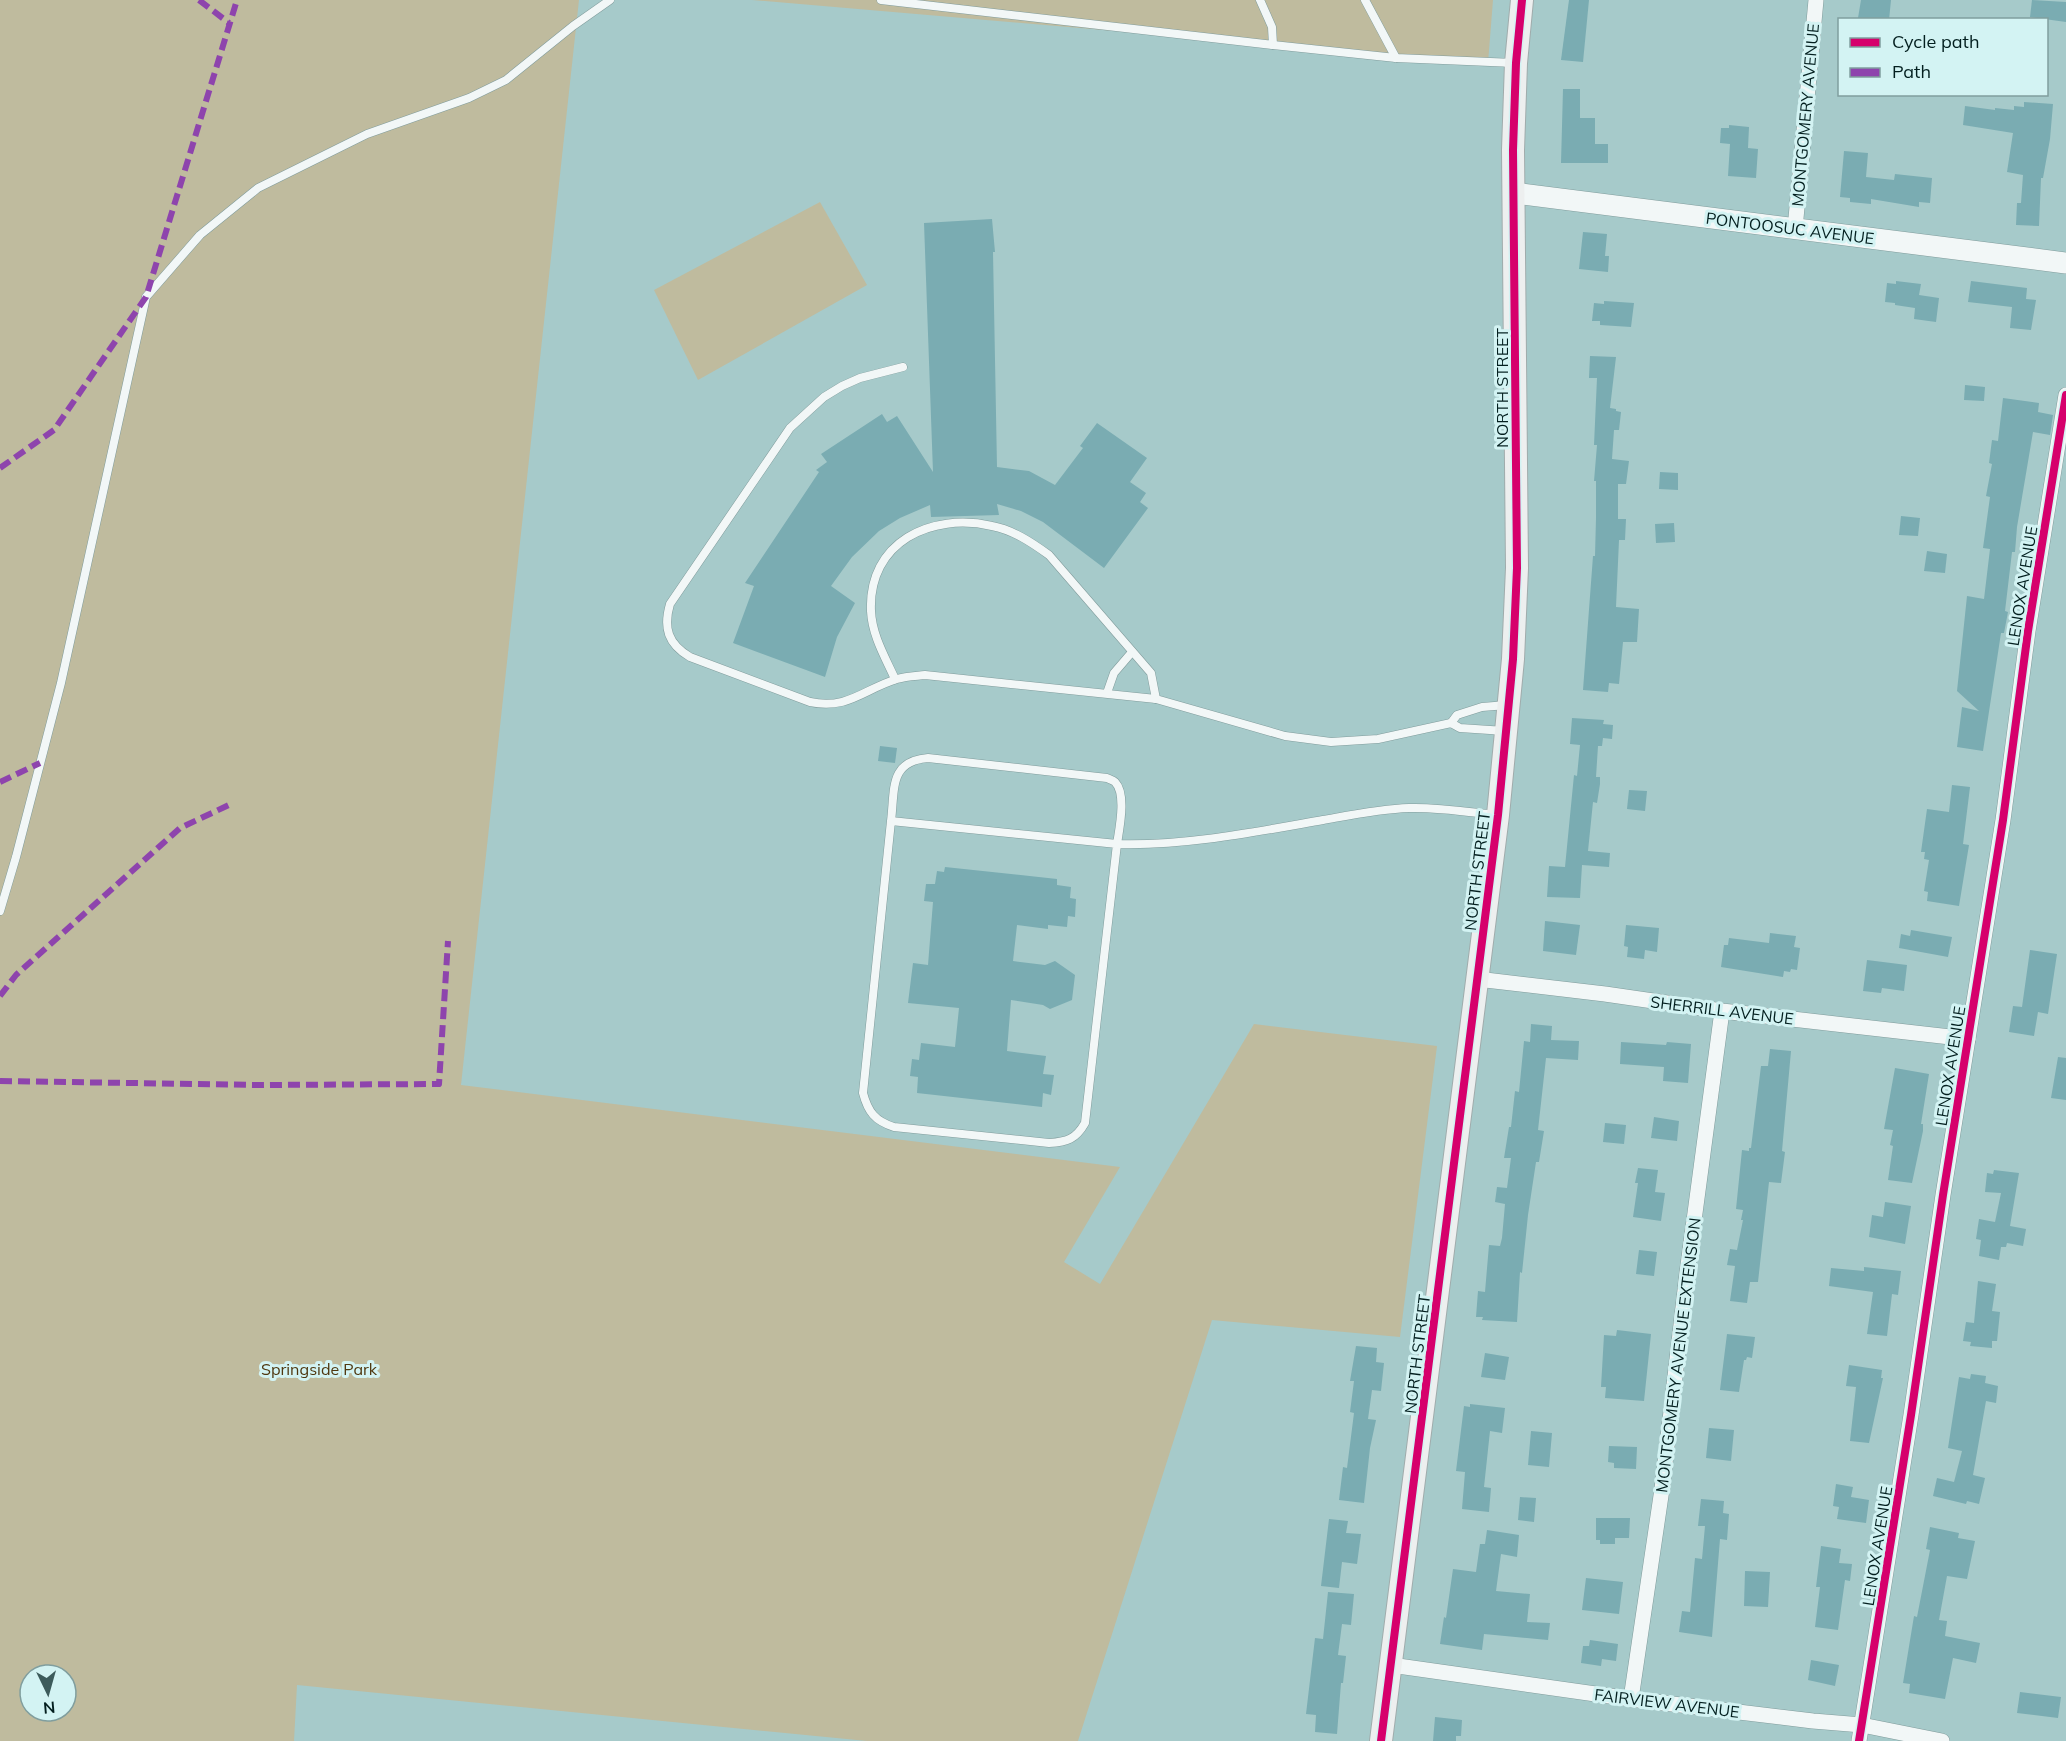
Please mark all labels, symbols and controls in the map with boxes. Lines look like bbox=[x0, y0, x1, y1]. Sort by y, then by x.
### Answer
legend bbox=[1838, 18, 2048, 96]
street label: MONTGOMERY AVENUE bbox=[1787, 23, 1823, 207]
text: Cycle path bbox=[1892, 30, 1979, 53]
text: Path bbox=[1892, 60, 1931, 83]
street label: PONTOOSUC AVENUE bbox=[1705, 208, 1875, 248]
street label: NORTH STREET bbox=[1492, 328, 1512, 448]
street label: LENOX AVENUE bbox=[2003, 525, 2041, 647]
street label: NORTH STREET bbox=[1460, 810, 1494, 932]
street label: SHERRILL AVENUE bbox=[1649, 991, 1795, 1029]
street label: LENOX AVENUE bbox=[1931, 1005, 1969, 1127]
street label: MONTGOMERY AVENUE EXTENSION bbox=[1651, 1216, 1705, 1494]
street label: NORTH STREET bbox=[1400, 1293, 1434, 1415]
park label: Springside Park bbox=[261, 1359, 378, 1379]
street label: LENOX AVENUE bbox=[1858, 1485, 1896, 1607]
north arrow bbox=[18, 1663, 78, 1723]
street label: FAIRVIEW AVENUE bbox=[1593, 1684, 1741, 1722]
text: N bbox=[42, 1697, 56, 1718]

